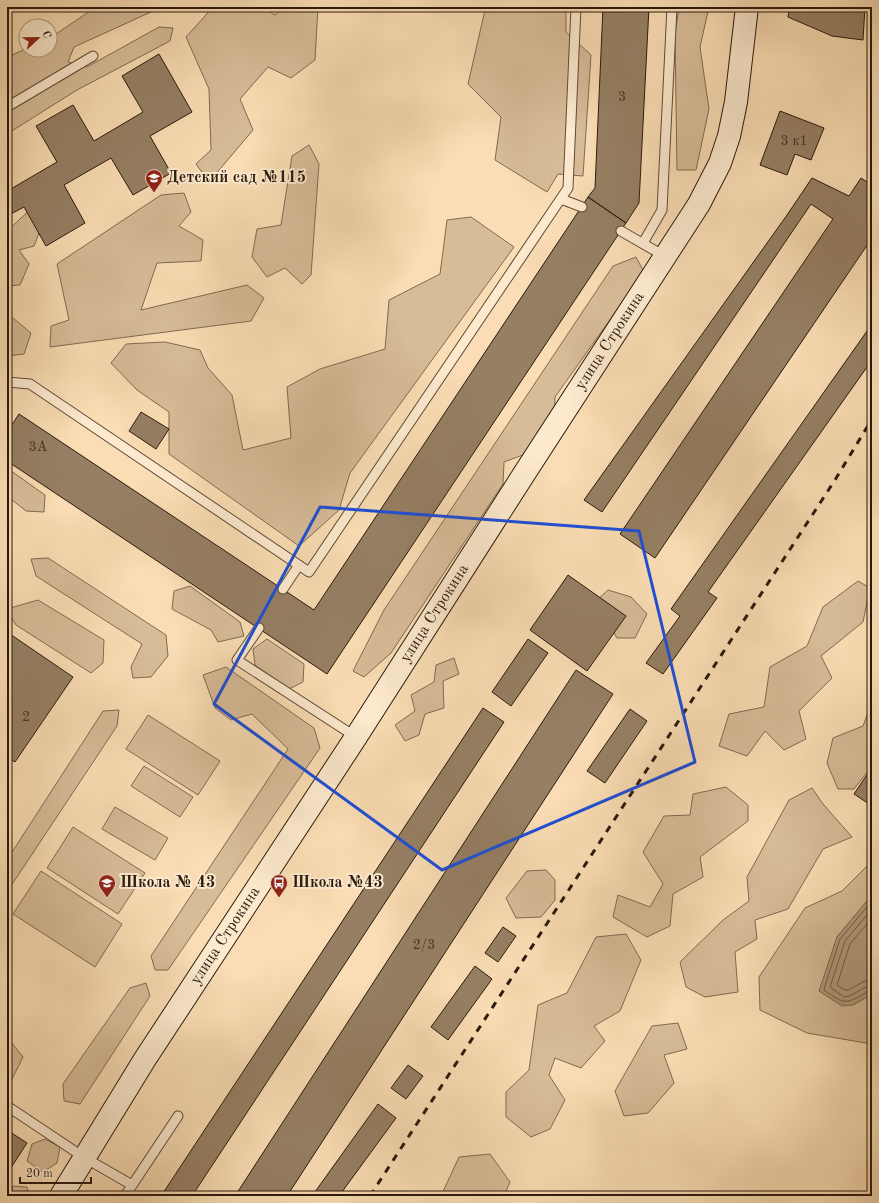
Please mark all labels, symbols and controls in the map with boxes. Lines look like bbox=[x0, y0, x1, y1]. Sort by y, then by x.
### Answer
north arrow bbox=[18, 18, 58, 58]
text: С bbox=[39, 29, 52, 40]
house number: 3 bbox=[618, 90, 626, 104]
house number: 3 к1 bbox=[780, 134, 808, 148]
school or university icon: Детский сад №115 bbox=[144, 168, 164, 193]
place label: Детский сад №115 bbox=[167, 170, 306, 186]
street label: улица Строкина bbox=[573, 289, 648, 393]
house number: 3А bbox=[29, 440, 48, 454]
street label: улица Строкина bbox=[398, 562, 472, 666]
house number: 2 bbox=[22, 710, 30, 724]
school or university icon: Школа № 43 bbox=[97, 873, 117, 898]
bus stop icon: Школа №43 bbox=[269, 873, 289, 898]
place label: Школа № 43 bbox=[120, 875, 215, 891]
place label: Школа №43 bbox=[292, 875, 383, 891]
street label: улица Строкина bbox=[188, 884, 264, 988]
house number: 2/3 bbox=[413, 938, 435, 952]
scale bar bbox=[20, 1159, 91, 1185]
text: 20 m bbox=[26, 1168, 53, 1180]

